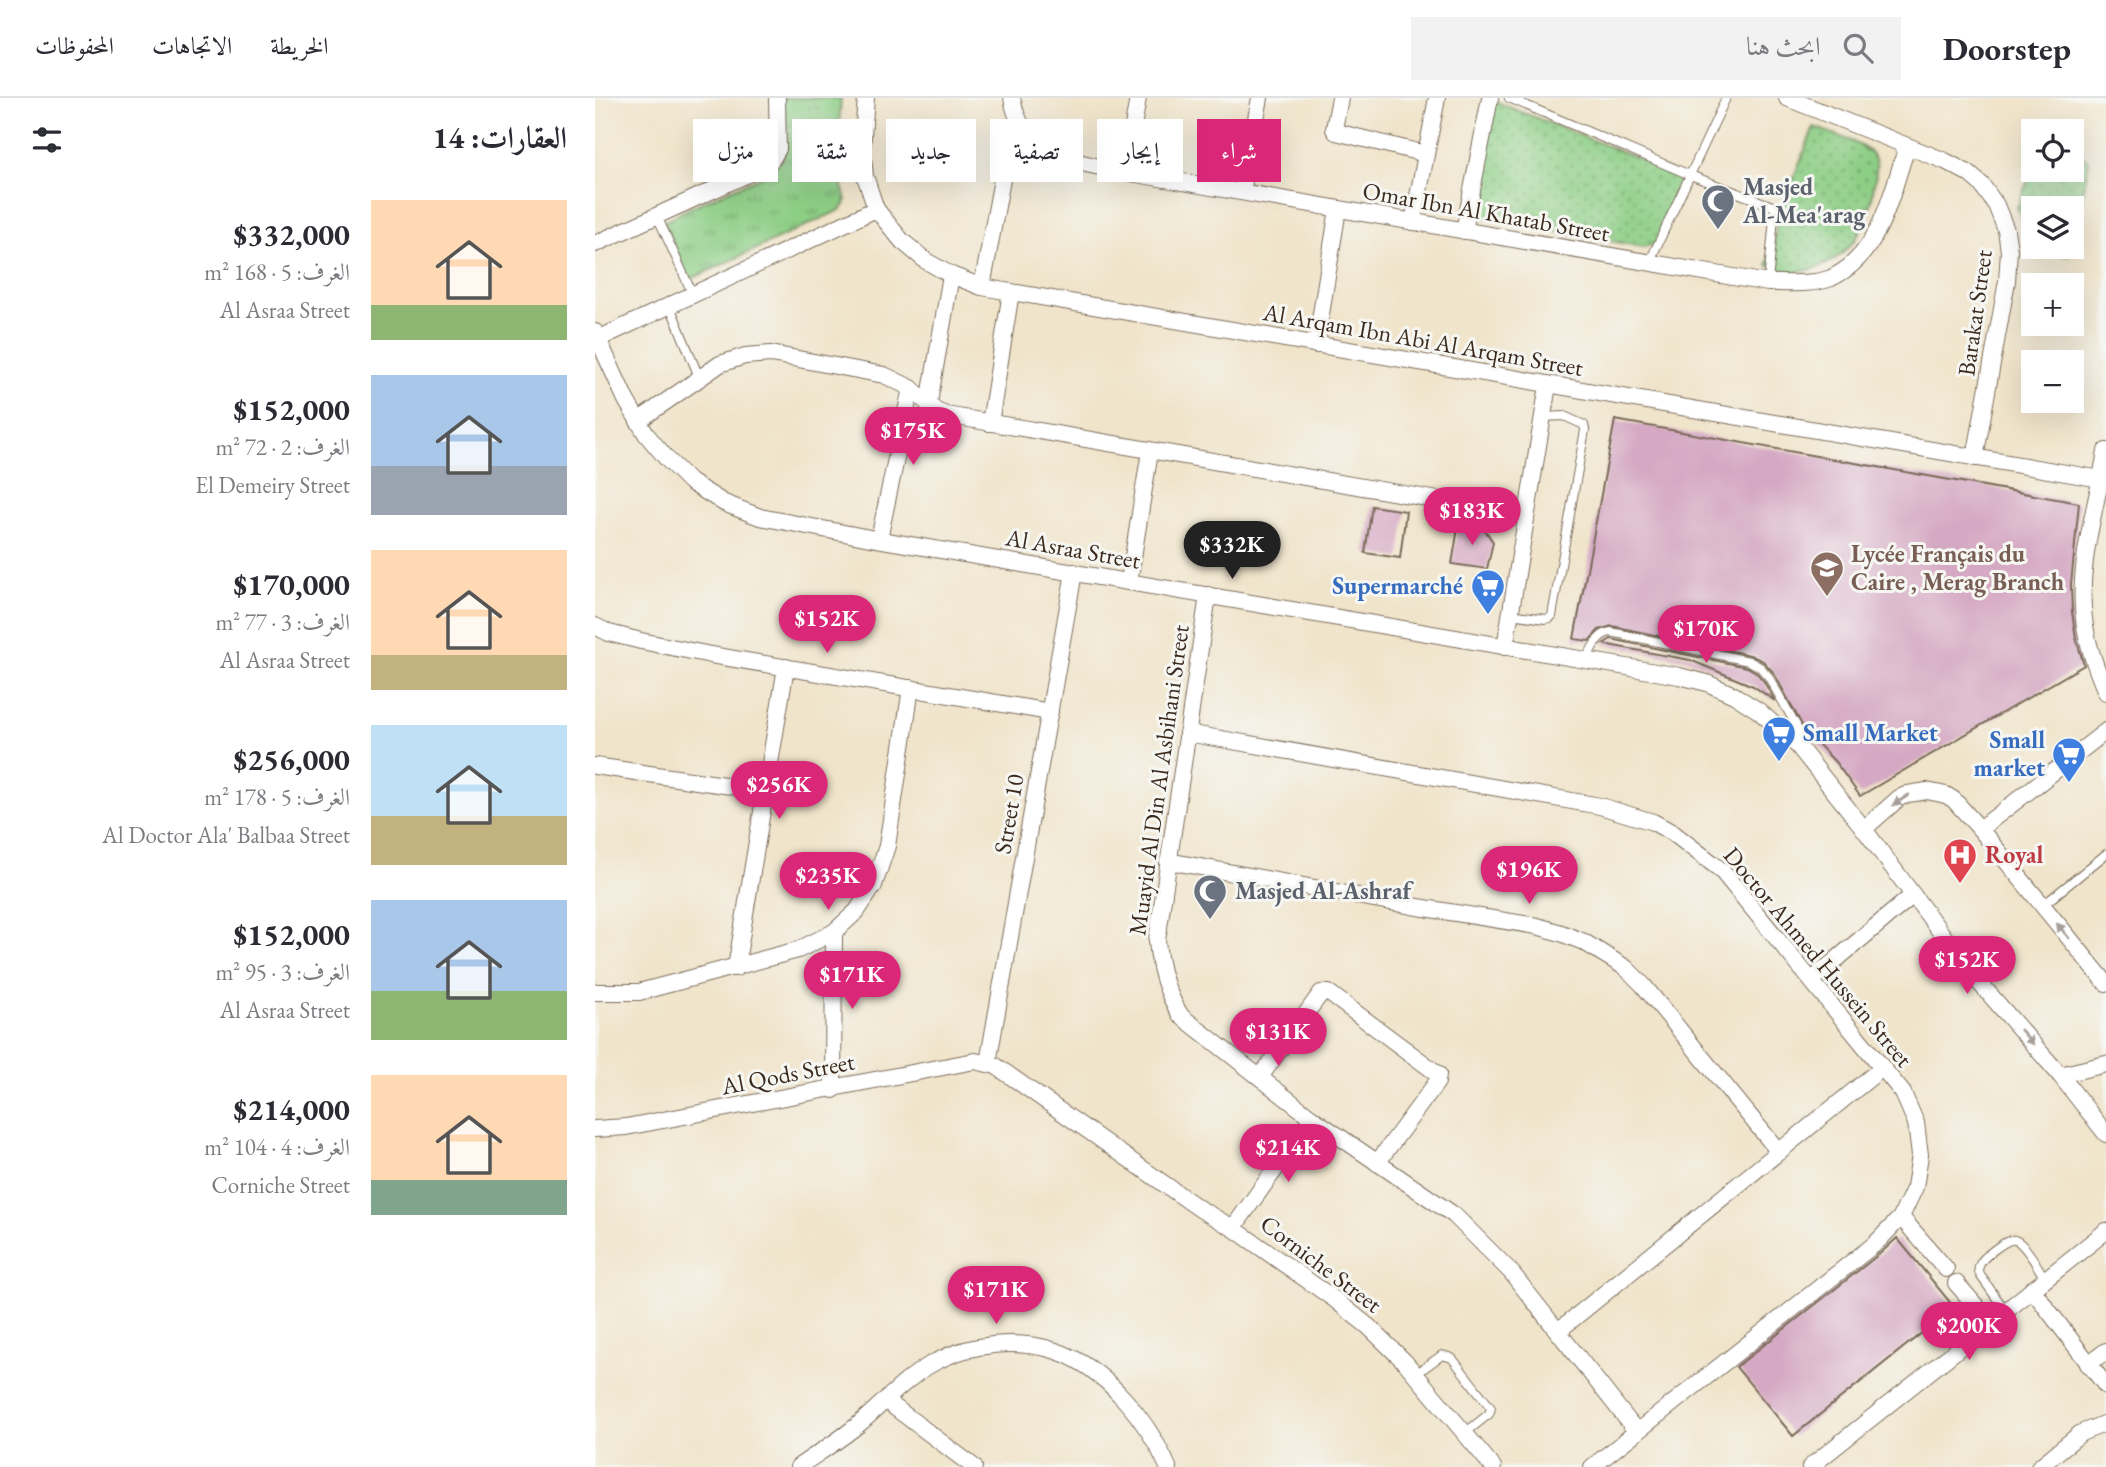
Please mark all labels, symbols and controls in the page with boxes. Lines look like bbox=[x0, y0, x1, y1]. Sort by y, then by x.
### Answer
search box bbox=[1411, 17, 1901, 80]
text: Doorstep bbox=[1943, 27, 2071, 70]
text: ابحث هنا bbox=[1746, 29, 1821, 63]
icon: search bbox=[1839, 29, 1877, 67]
text: المحفوظات bbox=[35, 30, 114, 61]
text: الاتجاهات bbox=[152, 30, 232, 61]
text: الخريطة bbox=[270, 30, 329, 61]
text: العقارات: 14 bbox=[432, 118, 567, 157]
chip: منزل bbox=[693, 119, 778, 182]
chip: شقة bbox=[792, 119, 872, 182]
chip: جديد bbox=[886, 119, 976, 182]
chip: تصفية bbox=[990, 119, 1083, 182]
chip: إيجار bbox=[1097, 119, 1183, 182]
chip: شراء bbox=[1197, 119, 1281, 182]
map controls bbox=[2021, 119, 2084, 413]
button: locate bbox=[2021, 119, 2084, 182]
icon: filters bbox=[28, 121, 66, 159]
place label: Masjed Al-Mea'arag bbox=[1742, 171, 1866, 231]
street label: Omar Ibn Al Khatab Street bbox=[1360, 175, 1612, 249]
mosque icon: Masjed Al-Mea'arag bbox=[1699, 182, 1737, 231]
button: layers bbox=[2021, 196, 2084, 259]
text: $332,000 bbox=[234, 215, 350, 254]
icon: home bbox=[427, 228, 511, 312]
street label: Barakat Street bbox=[1950, 247, 1999, 378]
text: الغرف: 5 · 168 m² bbox=[204, 257, 350, 287]
button: + bbox=[2021, 273, 2084, 336]
text: Al Asraa Street bbox=[219, 295, 350, 325]
street label: Al Arqam Ibn Abi Al Arqam Street bbox=[1260, 296, 1586, 383]
button: − bbox=[2021, 350, 2084, 413]
text: $152,000 bbox=[234, 390, 350, 429]
icon: home bbox=[427, 403, 511, 487]
pin: $175K bbox=[864, 408, 962, 467]
text: $175K bbox=[881, 415, 945, 445]
text: الغرف: 2 · 72 m² bbox=[215, 432, 350, 462]
text: El Demeiry Street bbox=[195, 470, 350, 500]
pin: $183K bbox=[1423, 488, 1521, 547]
text: $183K bbox=[1440, 495, 1504, 525]
street label: Al Asraa Street bbox=[1002, 521, 1143, 576]
pin: $332K bbox=[1183, 522, 1281, 581]
text: $332K bbox=[1200, 529, 1264, 559]
place label: Lycée Français du Caire , Merag Branch bbox=[1851, 538, 2065, 598]
school or university icon: Lycée Français du Caire , Merag Branch bbox=[1808, 549, 1846, 598]
text: $170,000 bbox=[234, 565, 350, 604]
supermarket icon: Supermarché bbox=[1469, 567, 1507, 616]
place label: Supermarché bbox=[1332, 570, 1463, 601]
icon: home bbox=[427, 578, 511, 662]
pin: $152K bbox=[778, 596, 876, 655]
text: $152K bbox=[795, 603, 859, 633]
pin: $170K bbox=[1657, 606, 1755, 665]
text: الغرف: 3 · 77 m² bbox=[215, 607, 350, 637]
text: $170K bbox=[1674, 613, 1738, 643]
street label: Muayid Al Din Al Asbihani Street bbox=[1121, 622, 1196, 937]
text: Al Asraa Street bbox=[219, 645, 350, 675]
supermarket icon: Small Market bbox=[1760, 714, 1798, 763]
place label: Small Market bbox=[1803, 717, 1938, 748]
place label: Small market bbox=[1974, 724, 2045, 783]
supermarket icon: Small market bbox=[2050, 735, 2088, 784]
text: $256,000 bbox=[234, 740, 350, 779]
icon: home bbox=[427, 753, 511, 837]
pin: $256K bbox=[730, 762, 828, 821]
text: $256K bbox=[747, 769, 811, 799]
street label: Street 10 bbox=[986, 772, 1031, 856]
text: الغرف: 5 · 178 m² bbox=[204, 782, 350, 812]
one-way arrow bbox=[1891, 793, 1910, 806]
text: Al Doctor Ala' Balbaa Street bbox=[102, 820, 350, 850]
hospital icon: Royal bbox=[1941, 836, 1979, 885]
place label: Royal bbox=[1985, 839, 2043, 871]
street label: Doctor Ahmed Hussein Street bbox=[1717, 840, 1920, 1074]
pin: $196K bbox=[1480, 846, 1578, 906]
pin: $235K bbox=[779, 852, 877, 912]
text: $196K bbox=[1497, 854, 1561, 884]
text: $235K bbox=[796, 860, 860, 890]
mosque icon: Masjed Al-Ashraf bbox=[1191, 872, 1229, 921]
place label: Masjed Al-Ashraf bbox=[1235, 875, 1414, 907]
text: $152,000 bbox=[234, 915, 350, 954]
one-way arrow bbox=[2055, 922, 2070, 940]
icon: home bbox=[427, 928, 511, 1012]
pin: $152K bbox=[1918, 936, 2016, 996]
text: $152K bbox=[1935, 944, 1999, 974]
pin: $171K bbox=[803, 951, 901, 1011]
text: الغرف: 3 · 95 m² bbox=[215, 957, 350, 987]
text: $171K bbox=[820, 959, 884, 989]
text: Al Asraa Street bbox=[219, 995, 350, 1025]
pin: $131K bbox=[1229, 1009, 1327, 1068]
text: $131K bbox=[1246, 1016, 1310, 1046]
one-way arrow bbox=[2019, 1028, 2034, 1045]
street label: Al Qods Street bbox=[718, 1045, 857, 1102]
text: $214,000 bbox=[234, 1090, 350, 1129]
icon: home bbox=[427, 1103, 511, 1187]
pin: $214K bbox=[1239, 1124, 1337, 1184]
text: الغرف: 4 · 104 m² bbox=[204, 1132, 350, 1162]
text: $214K bbox=[1256, 1132, 1320, 1162]
text: Corniche Street bbox=[212, 1170, 350, 1200]
street label: Corniche Street bbox=[1254, 1208, 1389, 1320]
pin: $171K bbox=[947, 1266, 1045, 1326]
text: $171K bbox=[964, 1274, 1028, 1304]
pin: $200K bbox=[1920, 1302, 2018, 1362]
text: $200K bbox=[1937, 1310, 2001, 1340]

